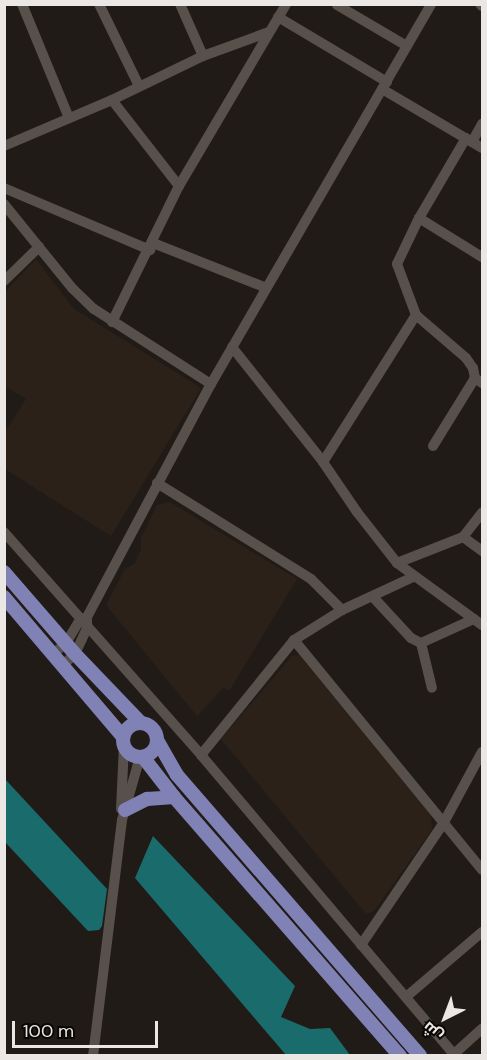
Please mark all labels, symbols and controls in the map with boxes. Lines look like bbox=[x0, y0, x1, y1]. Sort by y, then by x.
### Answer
north arrow bbox=[415, 988, 475, 1048]
scale bar bbox=[15, 1009, 160, 1047]
text: ش bbox=[418, 1017, 447, 1046]
text: 100 m bbox=[23, 1019, 74, 1043]

